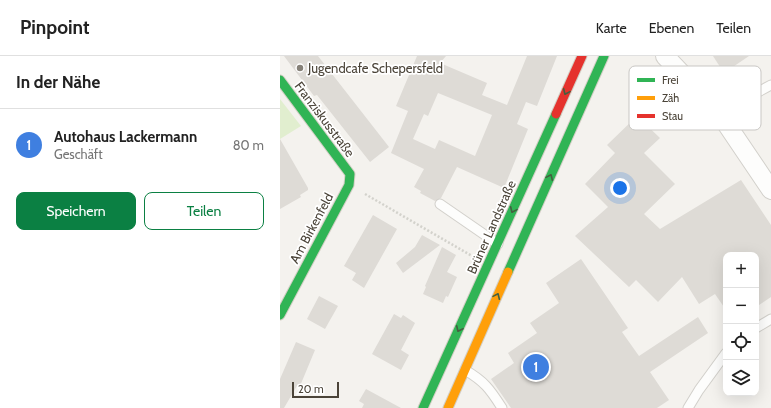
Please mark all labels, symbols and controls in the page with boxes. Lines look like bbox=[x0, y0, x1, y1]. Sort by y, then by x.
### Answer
text: Pinpoint bbox=[20, 16, 89, 39]
text: Karte bbox=[596, 19, 627, 37]
text: Ebenen bbox=[649, 19, 694, 37]
text: Teilen bbox=[716, 19, 751, 37]
place label: Jugendcafe Schepersfeld bbox=[307, 60, 443, 76]
marker: Jugendcafe Schepersfeld bbox=[295, 63, 305, 73]
legend bbox=[629, 66, 761, 130]
text: In der Nähe bbox=[16, 72, 100, 92]
text: Frei bbox=[662, 73, 679, 87]
street label: Franziskusstraße bbox=[291, 78, 359, 160]
one-way arrow bbox=[563, 87, 571, 95]
text: Zäh bbox=[662, 91, 679, 105]
text: Stau bbox=[662, 109, 683, 123]
text: Autohaus Lackermann bbox=[54, 128, 197, 146]
text: 1 bbox=[27, 137, 31, 153]
text: 80 m bbox=[233, 137, 264, 153]
text: Geschäft bbox=[54, 146, 103, 162]
one-way arrow bbox=[545, 173, 553, 181]
street label: Brüner Landstraße bbox=[463, 177, 519, 276]
your location bbox=[610, 178, 630, 198]
street label: Am Birkenfeld bbox=[286, 190, 336, 266]
button: Speichern bbox=[16, 192, 136, 230]
button: Teilen bbox=[144, 192, 264, 230]
one-way arrow bbox=[510, 206, 518, 214]
map controls bbox=[723, 252, 759, 396]
button: + bbox=[723, 252, 759, 288]
button: − bbox=[723, 288, 759, 324]
one-way arrow bbox=[493, 292, 501, 299]
one-way arrow bbox=[456, 324, 464, 332]
button: locate bbox=[723, 324, 759, 360]
pin: 1 bbox=[523, 352, 549, 382]
button: layers bbox=[723, 360, 759, 396]
scale bar bbox=[292, 380, 339, 399]
text: 20 m bbox=[298, 382, 324, 396]

